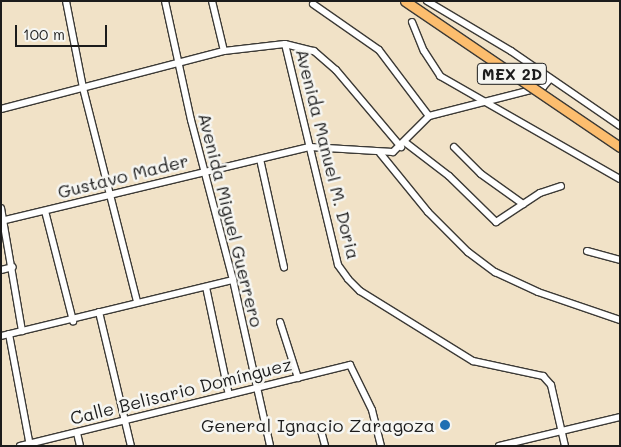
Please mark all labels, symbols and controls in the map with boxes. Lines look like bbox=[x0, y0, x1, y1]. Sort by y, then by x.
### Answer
scale bar bbox=[18, 15, 110, 47]
text: 100 m bbox=[23, 24, 65, 44]
street label: Avenida Manuel M. Doria bbox=[291, 46, 365, 262]
road number: MEX 2D bbox=[476, 61, 548, 88]
street label: Avenida Miguel Guerrero bbox=[194, 111, 268, 329]
street label: Gustavo Mader bbox=[55, 149, 191, 203]
street label: Calle Belisario Domínguez bbox=[68, 353, 294, 429]
place label: General Ignacio Zaragoza bbox=[201, 414, 435, 436]
marker: General Ignacio Zaragoza bbox=[439, 419, 451, 431]

